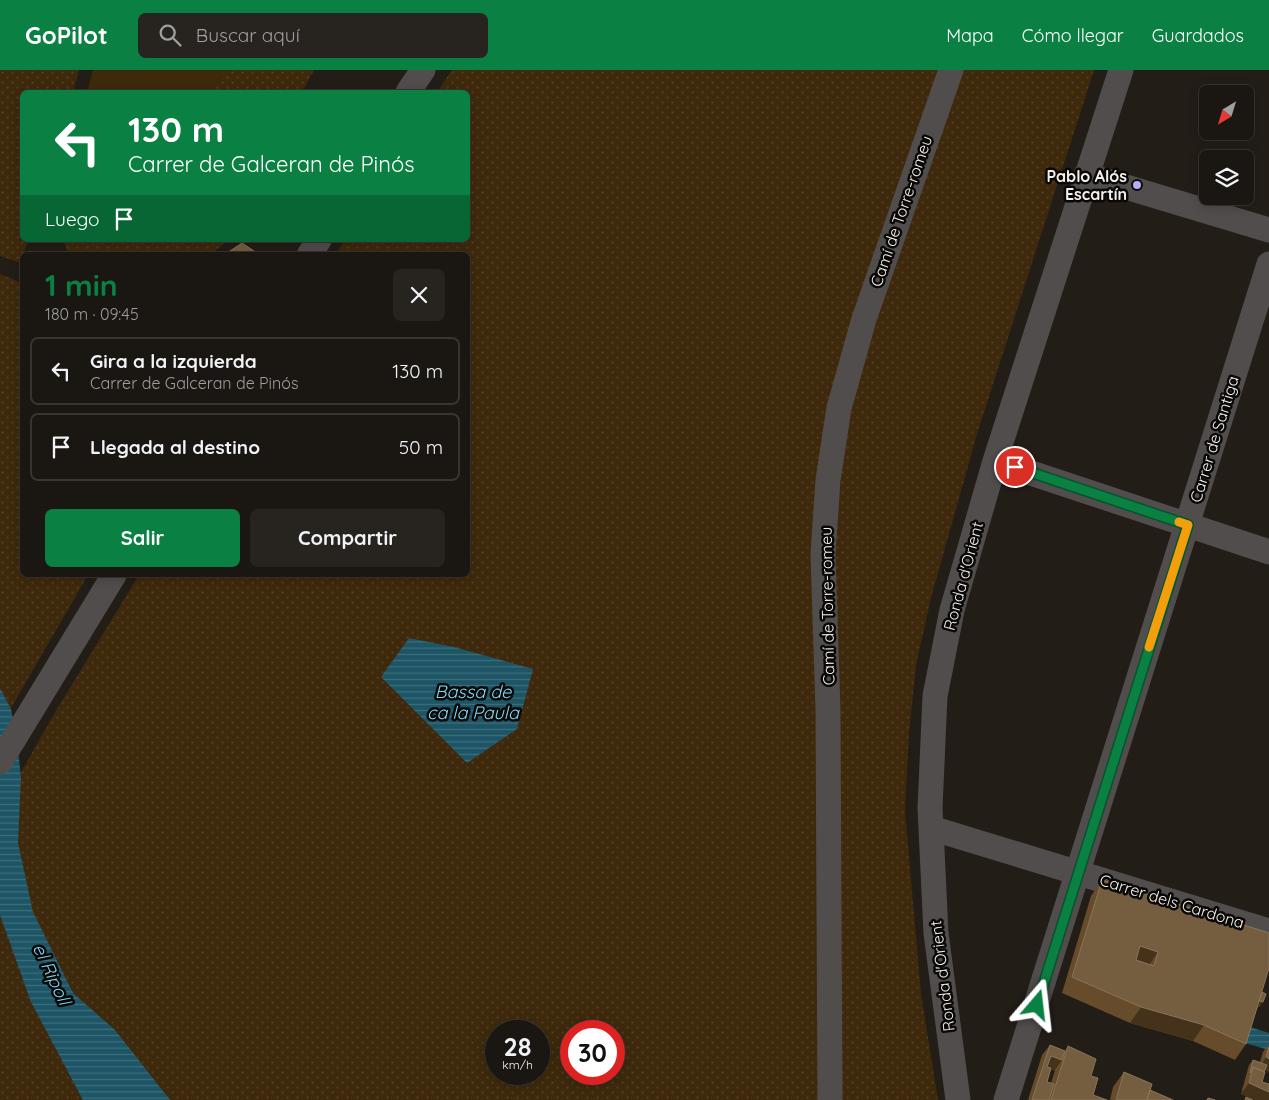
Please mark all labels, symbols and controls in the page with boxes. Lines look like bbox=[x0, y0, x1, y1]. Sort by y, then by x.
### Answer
search box bbox=[138, 13, 488, 58]
text: GoPilot bbox=[25, 20, 108, 50]
icon: search bbox=[156, 21, 184, 49]
text: Buscar aquí bbox=[196, 23, 300, 47]
text: Mapa bbox=[946, 24, 994, 47]
text: Cómo llegar bbox=[1022, 24, 1124, 47]
text: Guardados bbox=[1152, 24, 1244, 47]
north arrow bbox=[1199, 85, 1254, 140]
map controls bbox=[1199, 85, 1254, 205]
text: 130 m bbox=[128, 107, 224, 151]
icon: left bbox=[45, 110, 110, 175]
street label: Camí de Torre-romeu bbox=[866, 133, 936, 289]
text: Carrer de Galceran de Pinós bbox=[128, 150, 415, 178]
button: layers bbox=[1199, 150, 1254, 205]
place label: Pablo Alós Escartín bbox=[1046, 166, 1127, 204]
marker: Pablo Alós Escartín bbox=[1131, 179, 1143, 191]
icon: arrive bbox=[110, 205, 138, 233]
text: Luego bbox=[45, 207, 100, 231]
text: 1 min bbox=[45, 266, 118, 304]
button: close bbox=[393, 269, 445, 321]
text: 180 m · 09:45 bbox=[45, 304, 139, 324]
text: Gira a la izquierda bbox=[90, 349, 257, 373]
icon: left bbox=[47, 357, 75, 385]
text: 130 m bbox=[392, 359, 443, 383]
text: Carrer de Galceran de Pinós bbox=[90, 373, 298, 393]
street label: Carrer de Santiga bbox=[1185, 373, 1243, 505]
icon: arrive bbox=[47, 433, 75, 461]
text: Llegada al destino bbox=[90, 435, 260, 459]
text: 50 m bbox=[399, 435, 443, 459]
pin bbox=[994, 446, 1036, 488]
icon: arrive bbox=[1001, 453, 1029, 481]
button: Salir bbox=[45, 509, 240, 567]
button: Compartir bbox=[250, 509, 445, 567]
street label: Ronda d'Orient bbox=[939, 519, 987, 633]
street label: Camí de Torre-romeu bbox=[816, 527, 838, 685]
water label: Bassa de ca la Paula bbox=[427, 680, 520, 724]
street label: Carrer dels Cardona bbox=[1097, 869, 1247, 933]
street label: Ronda d'Orient bbox=[925, 919, 959, 1033]
water label: el Ripoll bbox=[28, 940, 77, 1010]
position arrow bbox=[1010, 978, 1062, 1030]
speed limit sign: 30 bbox=[560, 1020, 625, 1085]
text: 28 bbox=[504, 1031, 531, 1062]
text: km/h bbox=[502, 1057, 533, 1072]

